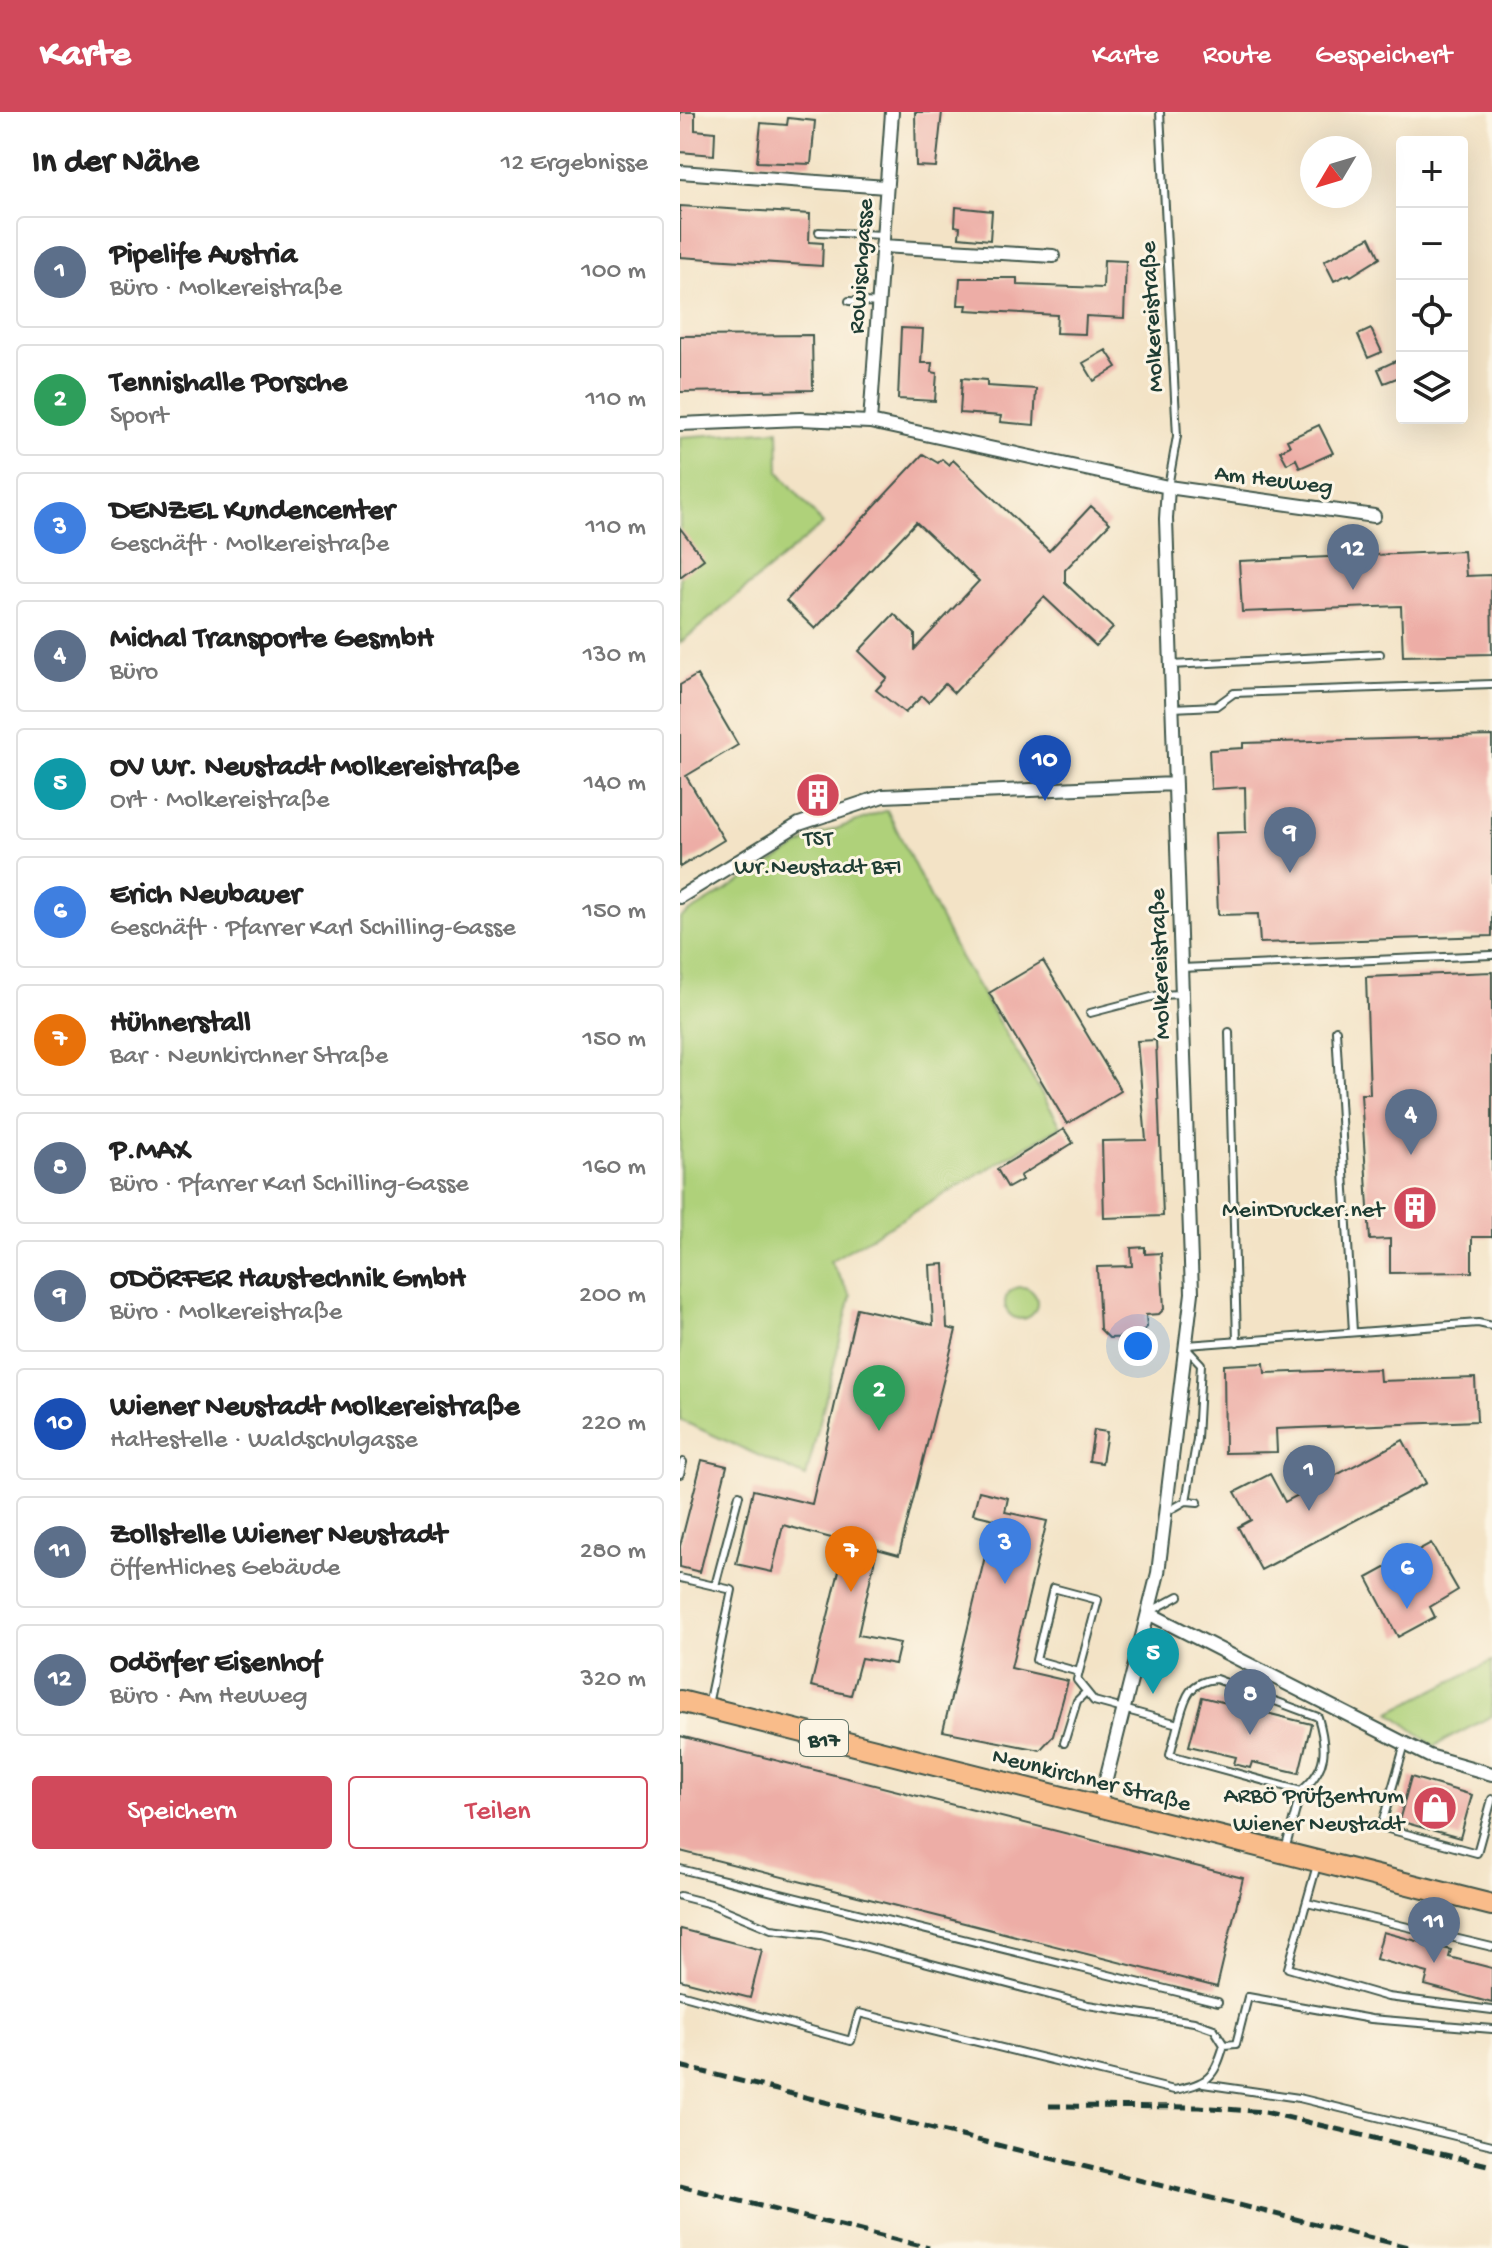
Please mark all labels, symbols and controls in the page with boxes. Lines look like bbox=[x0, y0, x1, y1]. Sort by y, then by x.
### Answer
text: Karte bbox=[40, 34, 131, 78]
text: Karte bbox=[1092, 40, 1159, 73]
text: Route bbox=[1203, 40, 1271, 73]
text: Gespeichert bbox=[1315, 40, 1452, 73]
north arrow bbox=[1300, 136, 1372, 208]
map controls bbox=[1396, 136, 1468, 424]
button: + bbox=[1396, 136, 1468, 208]
text: In der Nähe bbox=[32, 144, 199, 184]
text: 12 Ergebnisse bbox=[501, 149, 648, 180]
street label: Rowischgasse bbox=[843, 197, 882, 335]
button: − bbox=[1396, 208, 1468, 280]
text: Pipelife Austria bbox=[110, 239, 297, 274]
street label: Molkereistraße bbox=[1135, 240, 1172, 393]
text: 1 bbox=[55, 257, 65, 288]
text: 100 m bbox=[581, 257, 646, 288]
text: Büro · Molkereistraße bbox=[110, 274, 342, 305]
button: locate bbox=[1396, 280, 1468, 352]
button: layers bbox=[1396, 352, 1468, 424]
text: Tennishalle Porsche bbox=[110, 367, 347, 402]
text: 2 bbox=[54, 385, 66, 416]
text: 110 m bbox=[586, 385, 646, 416]
text: Sport bbox=[110, 402, 168, 433]
street label: Am Heuweg bbox=[1213, 460, 1334, 503]
text: DENZEL Kundencenter bbox=[110, 495, 394, 530]
text: 3 bbox=[53, 513, 67, 544]
text: 110 m bbox=[586, 513, 646, 544]
pin: 12 bbox=[1327, 524, 1379, 590]
text: Geschäft · Molkereistraße bbox=[110, 530, 389, 561]
text: Michal Transporte GesmbH bbox=[110, 623, 434, 658]
text: 4 bbox=[54, 641, 66, 672]
text: 130 m bbox=[583, 641, 646, 672]
text: Büro bbox=[110, 658, 158, 689]
pin: 10 bbox=[1019, 735, 1071, 801]
text: OV Wr. Neustadt Molkereistraße bbox=[110, 751, 519, 786]
text: 5 bbox=[53, 769, 67, 800]
text: 140 m bbox=[584, 769, 646, 800]
building icon: TST Wr.Neustadt BFI bbox=[794, 771, 842, 819]
text: Ort · Molkereistraße bbox=[110, 786, 330, 817]
pin: 9 bbox=[1264, 807, 1316, 873]
place label: TST Wr.Neustadt BFI bbox=[734, 826, 902, 883]
text: Erich Neubauer bbox=[110, 879, 301, 914]
street label: Molkereistraße bbox=[1144, 887, 1179, 1040]
text: 6 bbox=[53, 897, 67, 928]
text: 150 m bbox=[582, 897, 646, 928]
text: Geschäft · Pfarrer Karl Schilling-Gasse bbox=[110, 914, 516, 945]
text: Hühnerstall bbox=[110, 1007, 251, 1042]
text: 7 bbox=[53, 1025, 67, 1056]
text: 150 m bbox=[582, 1025, 646, 1056]
text: Bar · Neunkirchner Straße bbox=[110, 1042, 388, 1073]
pin: 4 bbox=[1385, 1089, 1437, 1155]
text: P.MAX bbox=[110, 1135, 190, 1170]
text: 8 bbox=[53, 1153, 67, 1184]
text: 160 m bbox=[583, 1153, 646, 1184]
text: Büro · Pfarrer Karl Schilling-Gasse bbox=[110, 1170, 469, 1201]
building icon: MeinDrucker.net bbox=[1391, 1184, 1439, 1232]
place label: MeinDrucker.net bbox=[1222, 1197, 1386, 1226]
text: ODÖRFER Haustechnik GmbH bbox=[110, 1263, 466, 1298]
text: 9 bbox=[53, 1281, 67, 1312]
text: 200 m bbox=[579, 1281, 646, 1312]
text: Büro · Molkereistraße bbox=[110, 1298, 342, 1329]
your location bbox=[1118, 1326, 1158, 1366]
pin: 2 bbox=[853, 1365, 905, 1431]
text: Wiener Neustadt Molkereistraße bbox=[110, 1391, 520, 1426]
text: 10 bbox=[47, 1409, 73, 1440]
text: 220 m bbox=[581, 1409, 646, 1440]
text: Haltestelle · Waldschulgasse bbox=[110, 1426, 418, 1457]
pin: 1 bbox=[1283, 1445, 1335, 1511]
pin: 3 bbox=[979, 1518, 1031, 1584]
text: Zollstelle Wiener Neustadt bbox=[110, 1519, 447, 1554]
pin: 7 bbox=[825, 1526, 877, 1592]
text: 11 bbox=[50, 1537, 71, 1568]
text: 280 m bbox=[580, 1537, 646, 1568]
pin: 6 bbox=[1381, 1543, 1433, 1609]
text: Öffentliches Gebäude bbox=[110, 1554, 340, 1585]
pin: 5 bbox=[1127, 1628, 1179, 1694]
text: Odörfer Eisenhof bbox=[110, 1647, 321, 1682]
text: 12 bbox=[48, 1665, 72, 1696]
text: 320 m bbox=[580, 1665, 646, 1696]
pin: 8 bbox=[1224, 1669, 1276, 1735]
text: Büro · Am Heuweg bbox=[110, 1682, 307, 1713]
road number: B17 bbox=[800, 1720, 848, 1756]
street label: Neunkirchner Straße bbox=[989, 1743, 1194, 1820]
button: Speichern bbox=[32, 1776, 332, 1849]
button: Teilen bbox=[348, 1776, 648, 1849]
place label: ARBÖ Prüfzentrum Wiener Neustadt bbox=[1224, 1783, 1406, 1840]
shop icon: ARBÖ Prüfzentrum Wiener Neustadt bbox=[1411, 1784, 1459, 1832]
pin: 11 bbox=[1408, 1897, 1460, 1963]

